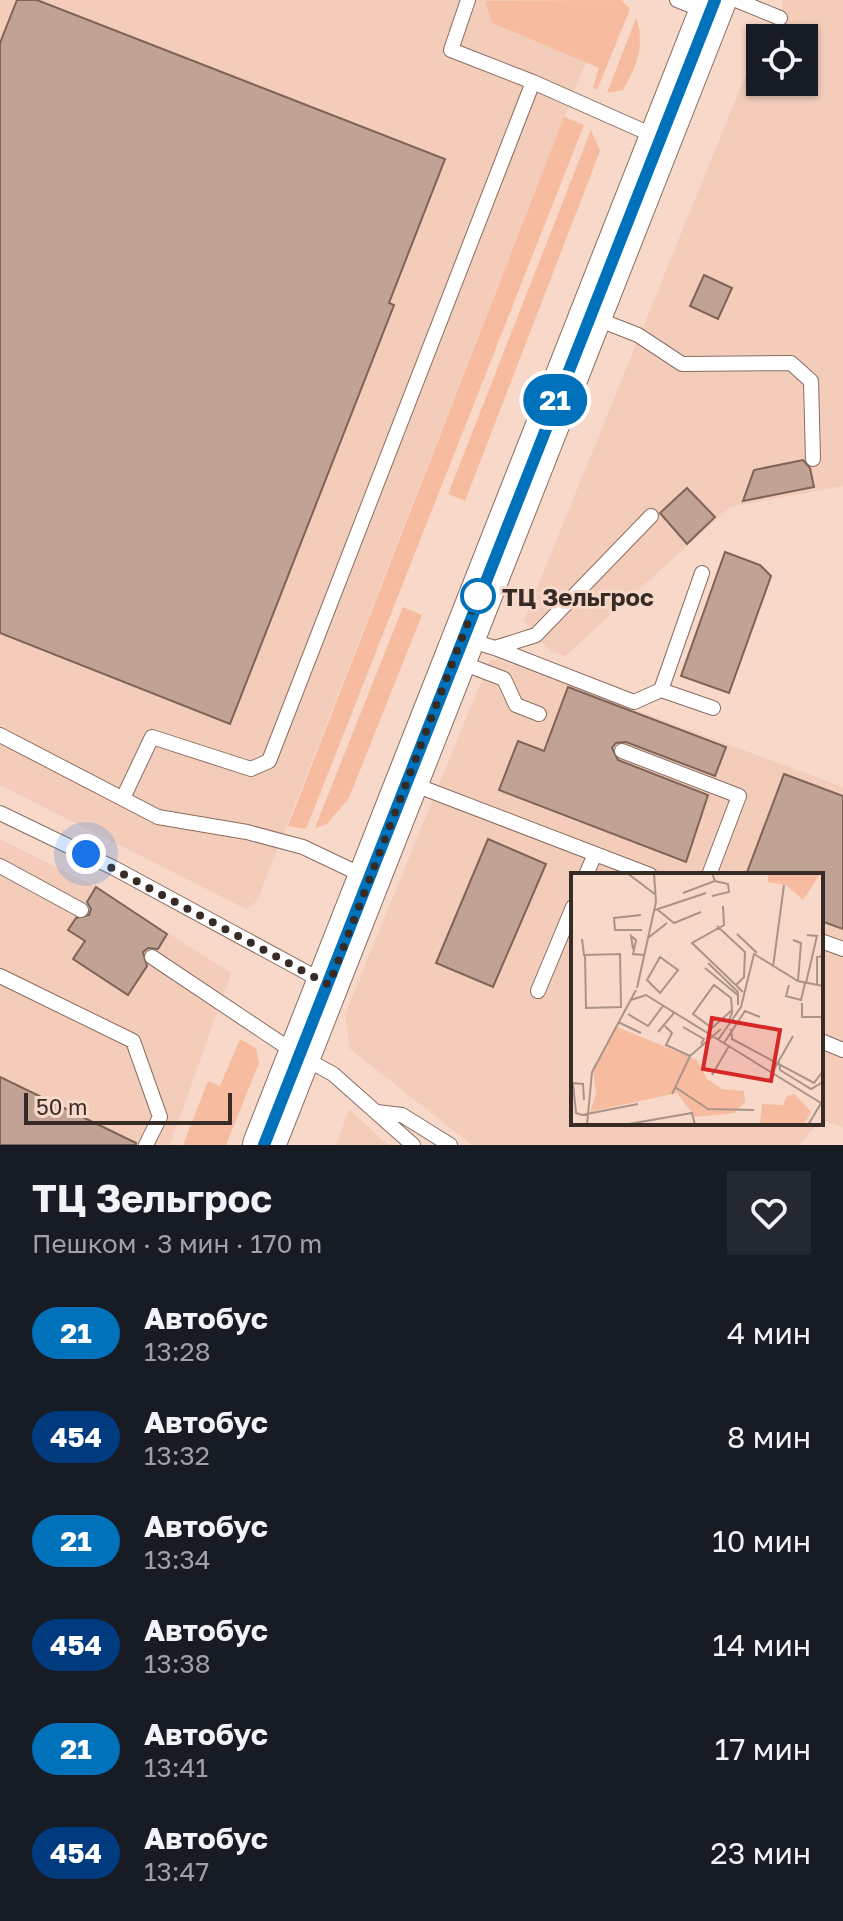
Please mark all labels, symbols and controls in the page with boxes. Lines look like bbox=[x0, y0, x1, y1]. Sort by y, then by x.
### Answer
map controls bbox=[746, 24, 818, 96]
button: locate bbox=[746, 24, 818, 96]
line badge: 21 bbox=[519, 374, 591, 426]
text: 21 bbox=[539, 383, 571, 416]
marker: ТЦ Зельгрос bbox=[461, 579, 495, 613]
place label: ТЦ Зельгрос bbox=[502, 582, 654, 611]
your location bbox=[66, 834, 106, 874]
inset map bbox=[571, 873, 823, 1125]
scale bar bbox=[24, 1089, 232, 1125]
text: 50 m bbox=[36, 1093, 87, 1120]
button: heart bbox=[727, 1171, 811, 1255]
text: ТЦ Зельгрос bbox=[32, 1175, 272, 1220]
text: Пешком · 3 мин · 170 m bbox=[32, 1228, 322, 1259]
text: Автобус bbox=[144, 1300, 268, 1336]
text: 4 мин bbox=[727, 1315, 811, 1351]
text: 21 bbox=[60, 1316, 92, 1349]
text: 13:28 bbox=[144, 1336, 211, 1367]
text: Автобус bbox=[144, 1404, 268, 1440]
text: 8 мин bbox=[727, 1419, 811, 1455]
text: 454 bbox=[50, 1420, 102, 1453]
text: 13:32 bbox=[144, 1440, 210, 1471]
text: Автобус bbox=[144, 1508, 268, 1544]
text: 10 мин bbox=[712, 1523, 811, 1559]
text: 21 bbox=[60, 1524, 92, 1557]
text: 13:34 bbox=[144, 1544, 211, 1575]
text: Автобус bbox=[144, 1612, 268, 1648]
text: 14 мин bbox=[712, 1627, 811, 1663]
text: 454 bbox=[50, 1628, 102, 1661]
text: 13:38 bbox=[144, 1648, 211, 1679]
text: Автобус bbox=[144, 1716, 268, 1752]
text: 17 мин bbox=[715, 1731, 811, 1767]
text: 21 bbox=[60, 1732, 92, 1765]
text: 13:41 bbox=[144, 1752, 208, 1783]
text: Автобус bbox=[144, 1820, 268, 1856]
text: 23 мин bbox=[710, 1835, 811, 1871]
text: 454 bbox=[50, 1836, 102, 1869]
text: 13:47 bbox=[144, 1856, 209, 1887]

